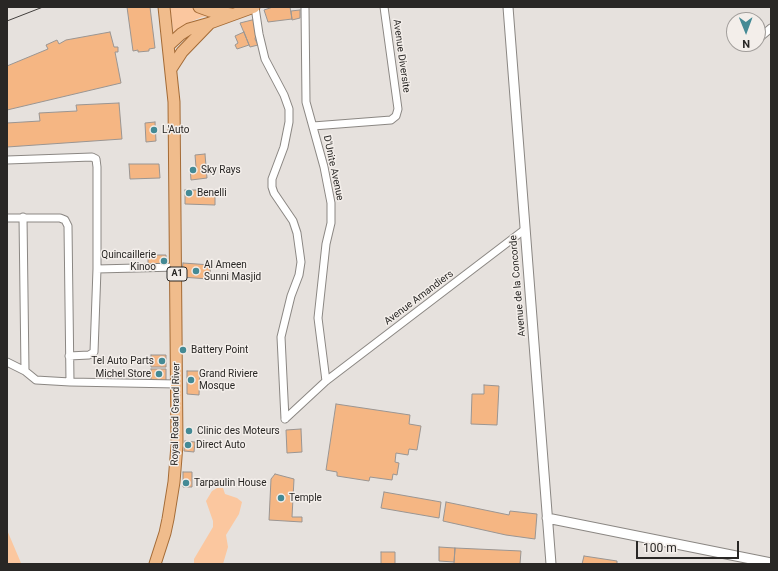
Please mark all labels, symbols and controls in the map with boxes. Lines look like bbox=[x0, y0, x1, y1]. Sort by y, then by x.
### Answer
north arrow bbox=[726, 12, 766, 52]
street label: Avenue Diversite bbox=[390, 19, 412, 93]
text: N bbox=[742, 37, 750, 50]
place label: L'Auto bbox=[162, 124, 189, 136]
marker: L'Auto bbox=[149, 125, 159, 135]
street label: D'Unite Avenue bbox=[320, 134, 346, 202]
place label: Sky Rays bbox=[201, 164, 241, 176]
marker: Sky Rays bbox=[188, 165, 198, 175]
place label: Benelli bbox=[197, 187, 227, 199]
marker: Benelli bbox=[184, 188, 194, 198]
street label: Avenue de la Concorde bbox=[508, 235, 528, 337]
place label: Quincaillerie Kinoo bbox=[101, 249, 156, 272]
marker: Quincaillerie Kinoo bbox=[159, 256, 169, 266]
place label: Al Ameen Sunni Masjid bbox=[204, 259, 261, 282]
marker: Al Ameen Sunni Masjid bbox=[191, 266, 201, 276]
road number: A1 bbox=[167, 267, 187, 281]
street label: Avenue Amandiers bbox=[382, 268, 456, 328]
place label: Battery Point bbox=[191, 344, 248, 356]
marker: Battery Point bbox=[178, 345, 188, 355]
place label: Tel Auto Parts bbox=[91, 355, 154, 367]
marker: Tel Auto Parts bbox=[157, 356, 167, 366]
street label: Royal Road Grand River bbox=[169, 362, 183, 466]
place label: Michel Store bbox=[95, 368, 151, 380]
place label: Grand Riviere Mosque bbox=[199, 368, 258, 392]
marker: Michel Store bbox=[154, 369, 164, 379]
marker: Grand Riviere Mosque bbox=[186, 375, 196, 385]
place label: Clinic des Moteurs bbox=[197, 425, 280, 437]
marker: Clinic des Moteurs bbox=[184, 426, 194, 436]
place label: Direct Auto bbox=[196, 439, 245, 451]
marker: Direct Auto bbox=[183, 440, 193, 450]
place label: Tarpaulin House bbox=[194, 477, 266, 489]
marker: Tarpaulin House bbox=[181, 478, 191, 488]
place label: Temple bbox=[289, 492, 322, 504]
marker: Temple bbox=[276, 493, 286, 503]
scale bar bbox=[638, 533, 741, 559]
text: 100 m bbox=[643, 541, 677, 555]

